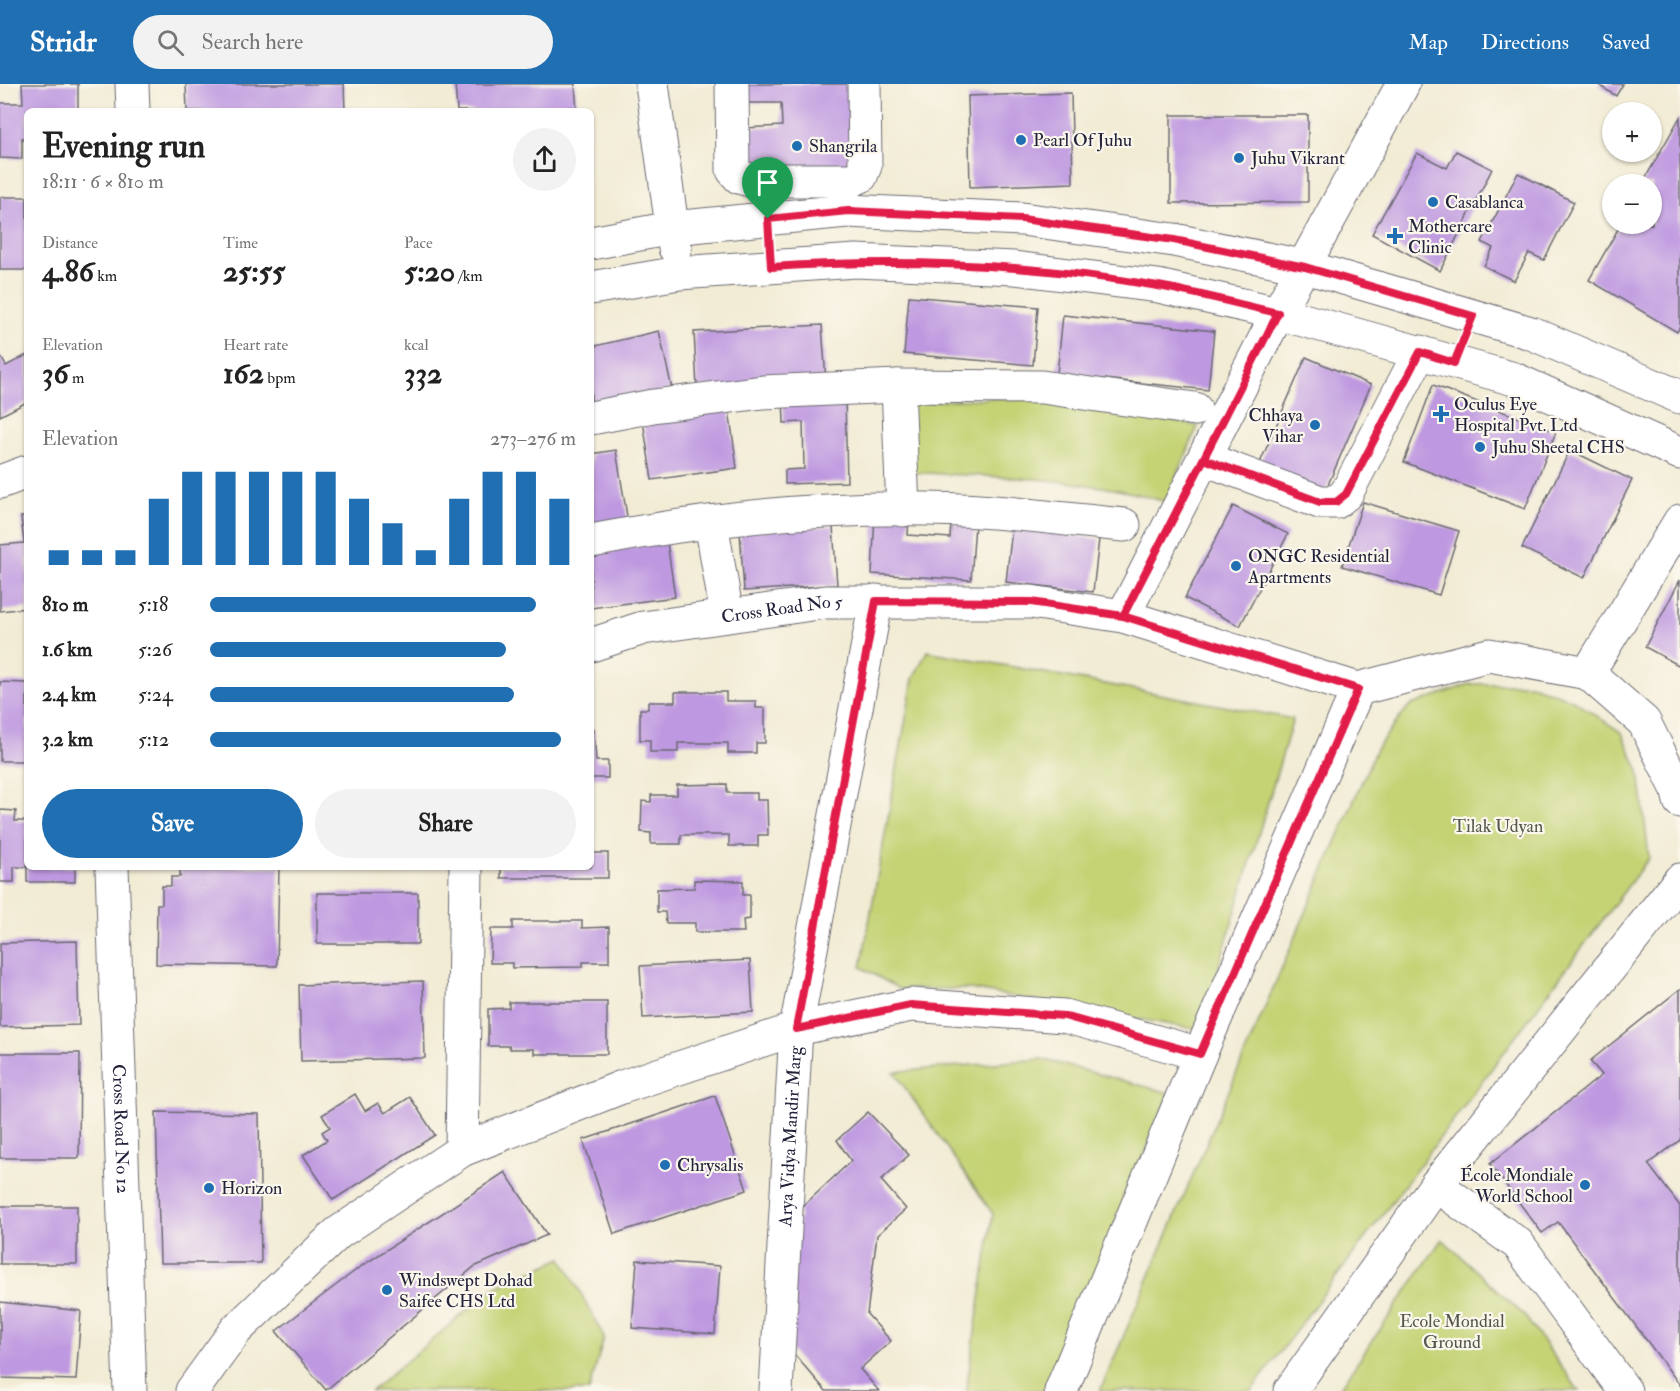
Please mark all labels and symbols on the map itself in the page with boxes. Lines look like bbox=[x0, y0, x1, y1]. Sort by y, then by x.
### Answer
place label: Pearl Of Juhu bbox=[1033, 129, 1132, 152]
marker: Pearl Of Juhu bbox=[1014, 133, 1028, 147]
place label: Shangrila bbox=[809, 135, 878, 158]
marker: Shangrila bbox=[790, 139, 804, 153]
place label: Juhu Vikrant bbox=[1250, 147, 1345, 170]
marker: Juhu Vikrant bbox=[1232, 151, 1246, 165]
pin bbox=[742, 157, 793, 219]
place label: Casablanca bbox=[1445, 191, 1524, 214]
marker: Casablanca bbox=[1426, 195, 1440, 209]
place label: Mothercare Clinic bbox=[1408, 215, 1492, 259]
marker: Mothercare Clinic bbox=[1386, 227, 1404, 245]
place label: Oculus Eye Hospital Pvt. Ltd bbox=[1454, 393, 1578, 437]
place label: Chhaya Vihar bbox=[1248, 404, 1304, 448]
marker: Oculus Eye Hospital Pvt. Ltd bbox=[1432, 405, 1450, 423]
marker: Chhaya Vihar bbox=[1308, 418, 1322, 432]
place label: Juhu Sheetal CHS bbox=[1491, 436, 1625, 459]
marker: Juhu Sheetal CHS bbox=[1473, 440, 1487, 454]
place label: ONGC Residential Apartments bbox=[1247, 545, 1390, 589]
marker: ONGC Residential Apartments bbox=[1229, 559, 1243, 573]
street label: Cross Road No 5 bbox=[720, 591, 843, 628]
park label: Tilak Udyan bbox=[1453, 815, 1543, 838]
street label: Arya Vidya Mandir Marg bbox=[774, 1044, 807, 1228]
street label: Cross Road No 12 bbox=[107, 1064, 135, 1194]
place label: Chrysalis bbox=[677, 1154, 743, 1177]
marker: Chrysalis bbox=[658, 1158, 672, 1172]
place label: École Mondiale World School bbox=[1460, 1164, 1573, 1208]
place label: Horizon bbox=[221, 1177, 282, 1200]
marker: École Mondiale World School bbox=[1578, 1178, 1592, 1192]
marker: Horizon bbox=[202, 1181, 216, 1195]
place label: Windswept Dohad Saifee CHS Ltd bbox=[398, 1269, 533, 1313]
marker: Windswept Dohad Saifee CHS Ltd bbox=[380, 1283, 394, 1297]
park label: Ecole Mondial Ground bbox=[1399, 1310, 1505, 1354]

